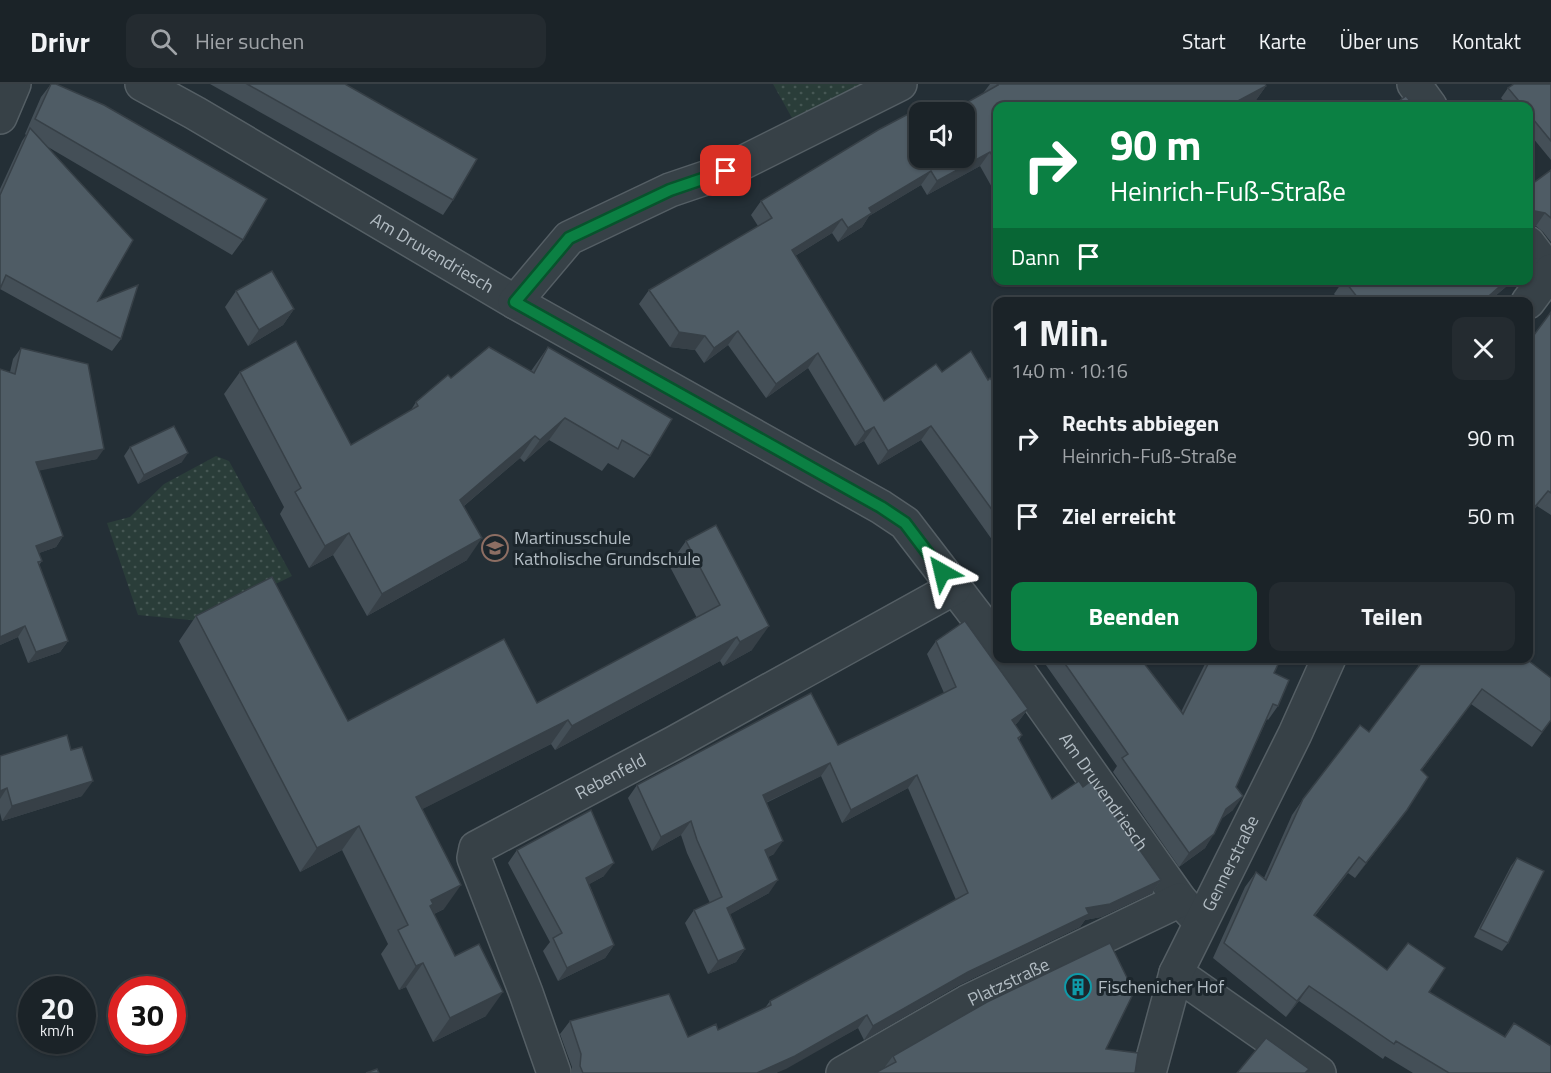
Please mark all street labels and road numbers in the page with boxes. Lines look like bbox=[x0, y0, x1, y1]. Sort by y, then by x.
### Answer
street label: Am Druvendriesch bbox=[366, 206, 499, 300]
street label: Am Druvendriesch bbox=[1053, 727, 1155, 856]
street label: Rebenfeld bbox=[570, 746, 651, 806]
street label: Gennerstraße bbox=[1195, 811, 1265, 916]
street label: Platzstraße bbox=[963, 950, 1054, 1013]

